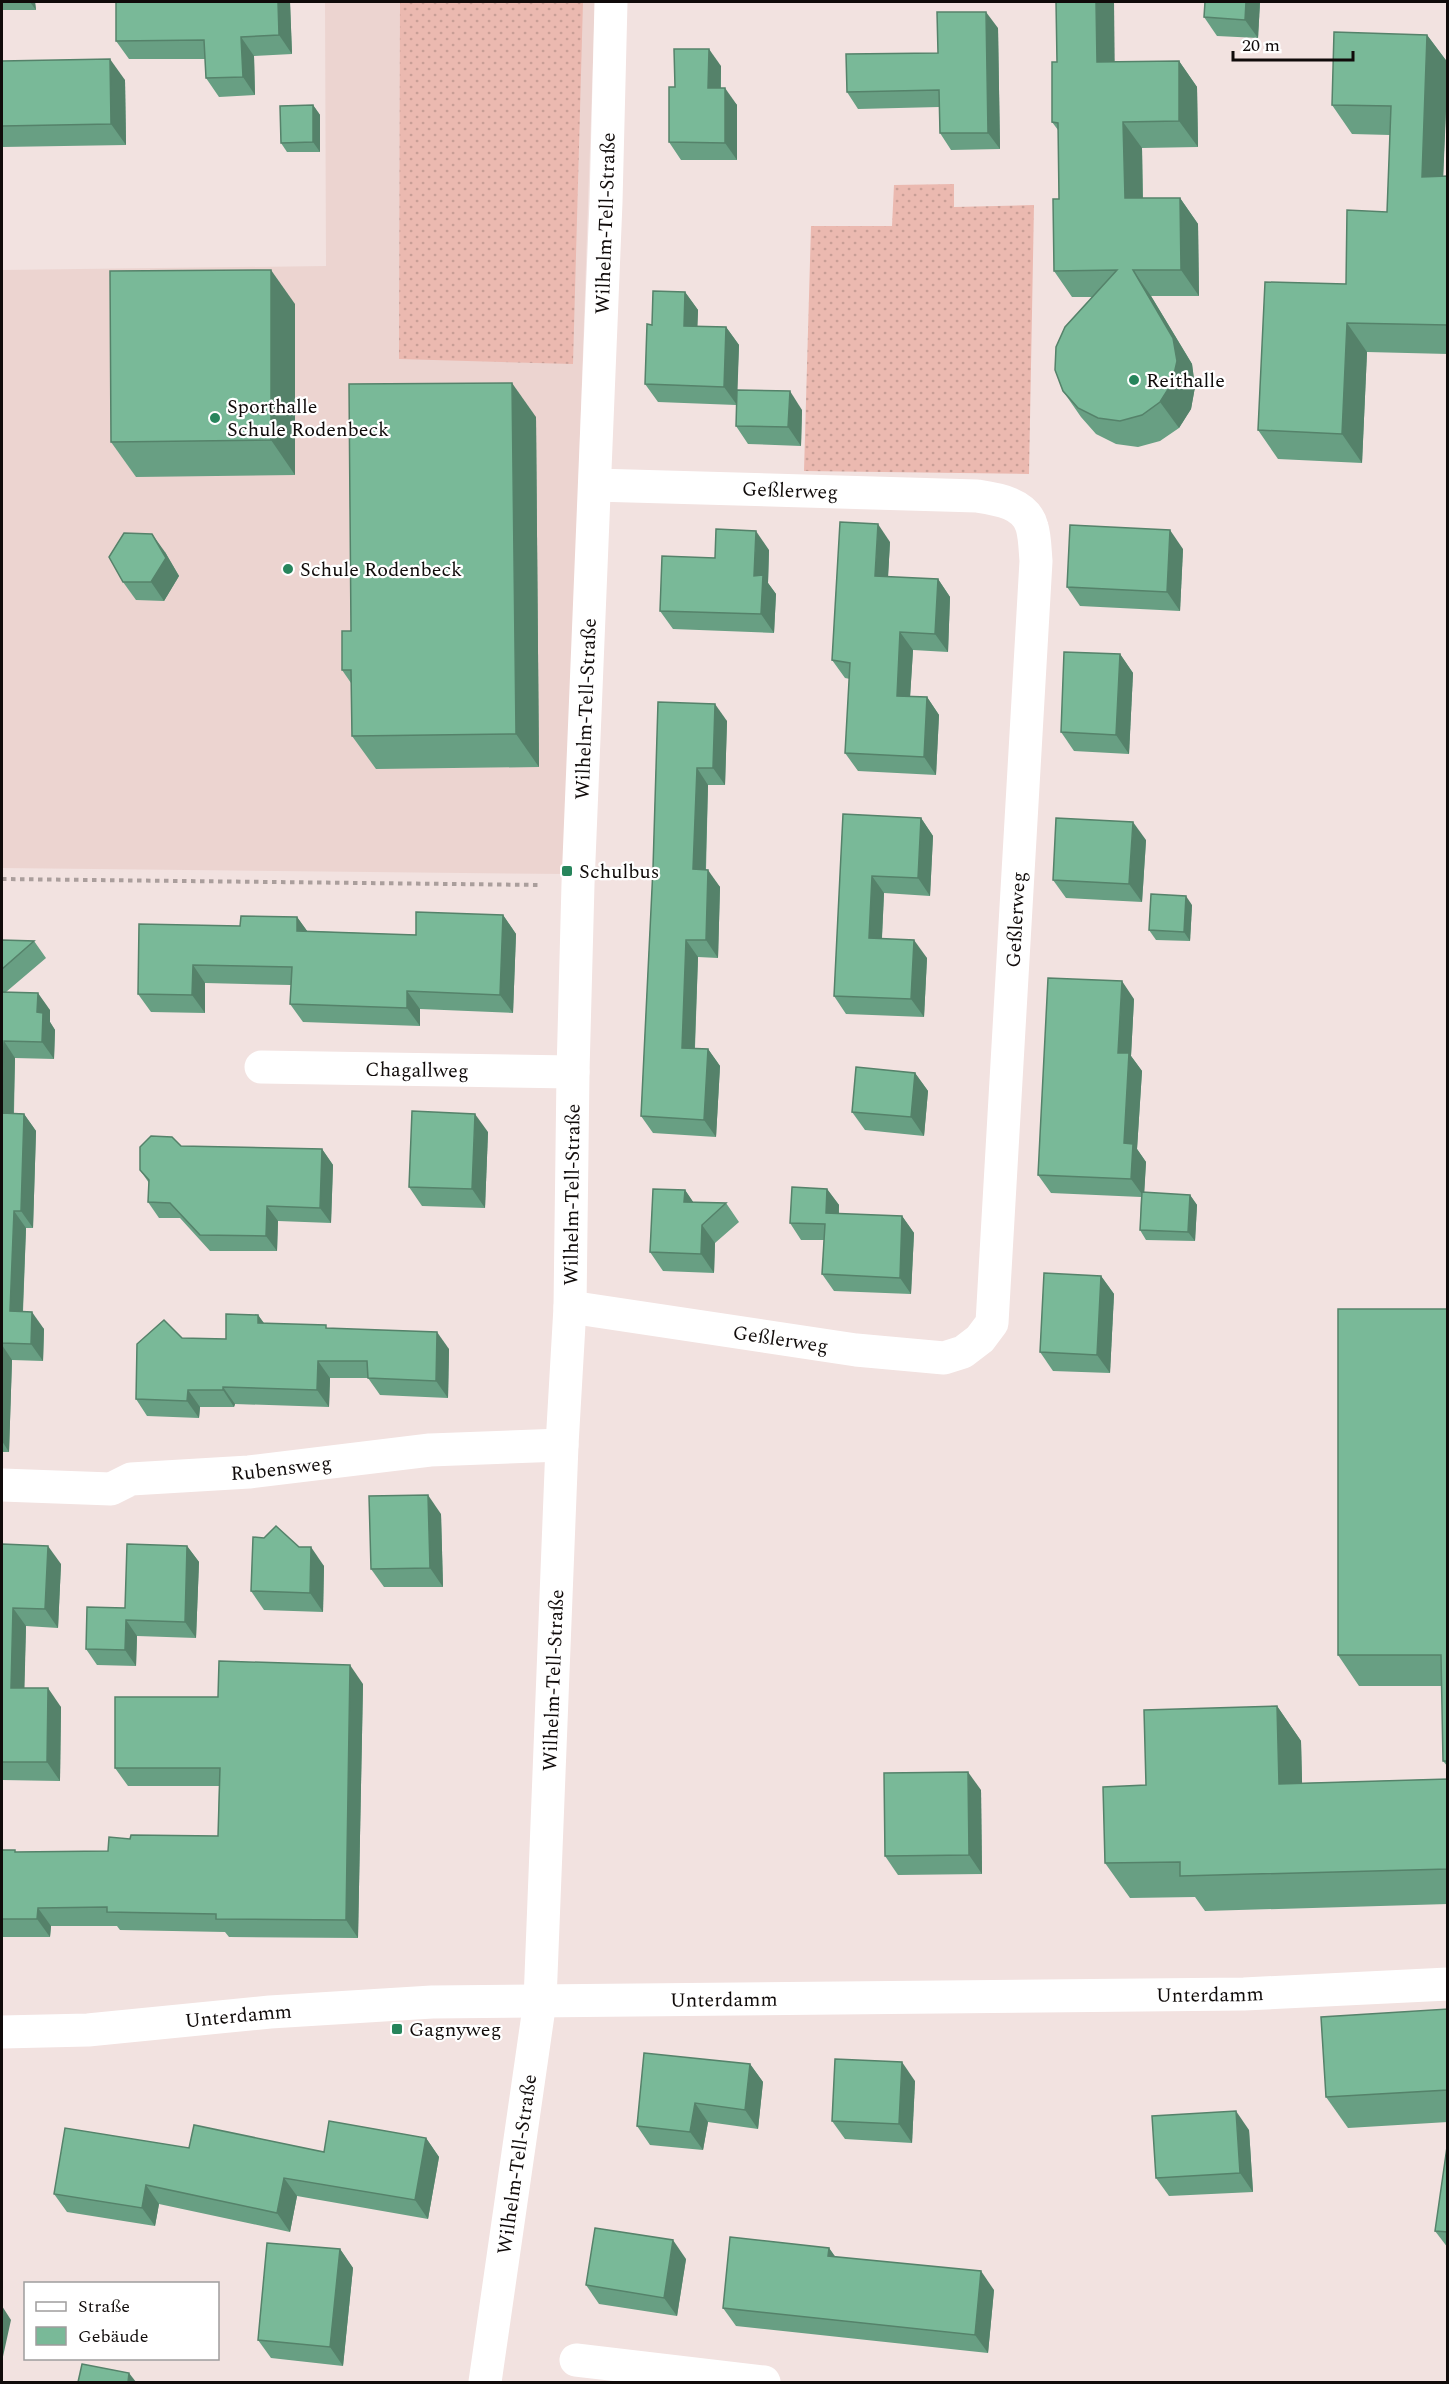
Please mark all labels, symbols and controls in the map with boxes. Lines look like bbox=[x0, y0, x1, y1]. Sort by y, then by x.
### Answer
scale bar bbox=[1233, 24, 1353, 62]
text: 20 m bbox=[1242, 32, 1280, 59]
street label: Wilhelm-Tell-Straße bbox=[587, 132, 624, 315]
place label: Reithalle bbox=[1146, 366, 1225, 396]
marker: Reithalle bbox=[1127, 373, 1141, 387]
place label: Sporthalle Schule Rodenbeck bbox=[227, 392, 389, 445]
marker: Sporthalle Schule Rodenbeck bbox=[208, 411, 222, 425]
street label: Geßlerweg bbox=[741, 474, 839, 508]
place label: Schule Rodenbeck bbox=[300, 555, 462, 585]
marker: Schule Rodenbeck bbox=[281, 562, 295, 576]
street label: Wilhelm-Tell-Straße bbox=[567, 617, 605, 800]
place label: Schulbus bbox=[579, 857, 659, 887]
marker: Schulbus bbox=[560, 864, 574, 878]
street label: Geßlerweg bbox=[999, 871, 1034, 969]
street label: Chagallweg bbox=[365, 1055, 469, 1086]
street label: Wilhelm-Tell-Straße bbox=[556, 1103, 589, 1286]
street label: Geßlerweg bbox=[731, 1318, 830, 1362]
street label: Rubensweg bbox=[230, 1448, 333, 1489]
street label: Wilhelm-Tell-Straße bbox=[535, 1589, 572, 1772]
street label: Unterdamm bbox=[1156, 1979, 1264, 2011]
street label: Unterdamm bbox=[670, 1985, 778, 2016]
street label: Unterdamm bbox=[183, 1997, 293, 2036]
place label: Gagnyweg bbox=[409, 2015, 501, 2045]
marker: Gagnyweg bbox=[390, 2022, 404, 2036]
street label: Wilhelm-Tell-Straße bbox=[490, 2072, 545, 2257]
legend bbox=[24, 2282, 219, 2360]
text: Straße bbox=[78, 2293, 130, 2320]
text: Gebäude bbox=[78, 2323, 148, 2350]

